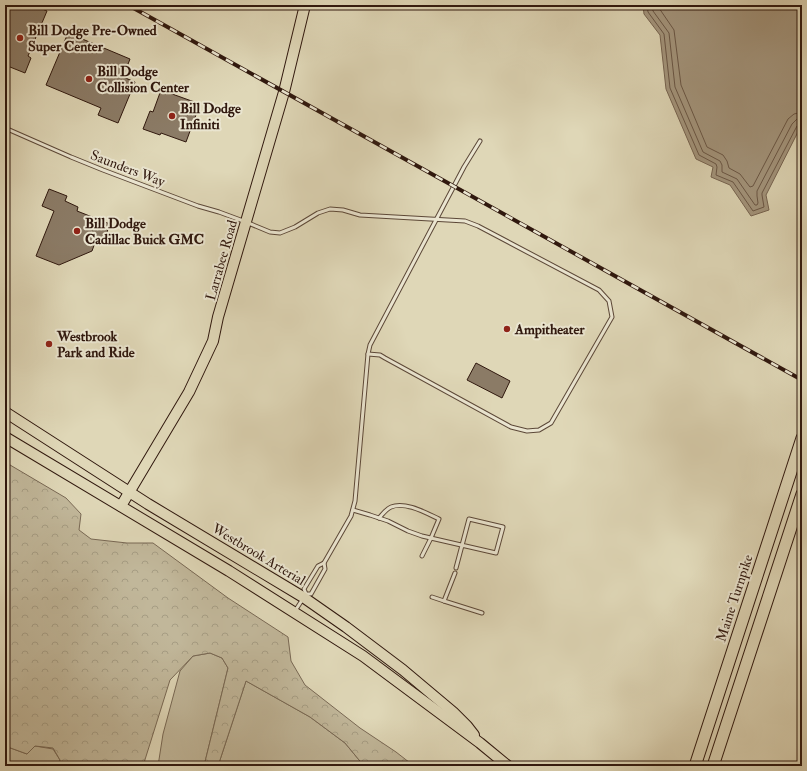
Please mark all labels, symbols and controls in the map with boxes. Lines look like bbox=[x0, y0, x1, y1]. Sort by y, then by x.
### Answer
place label: Bill Dodge Pre-Owned Super Center bbox=[28, 22, 157, 56]
marker: Bill Dodge Pre-Owned Super Center bbox=[15, 33, 25, 43]
place label: Bill Dodge Collision Center bbox=[97, 63, 190, 96]
marker: Bill Dodge Collision Center bbox=[84, 74, 94, 84]
place label: Bill Dodge Infiniti bbox=[180, 100, 241, 133]
marker: Bill Dodge Infiniti bbox=[167, 111, 177, 121]
street label: Saunders Way bbox=[88, 146, 168, 192]
place label: Bill Dodge Cadillac Buick GMC bbox=[85, 215, 204, 248]
street label: Larrabee Road bbox=[202, 218, 241, 302]
marker: Bill Dodge Cadillac Buick GMC bbox=[72, 226, 82, 236]
place label: Ampitheater bbox=[514, 321, 585, 339]
marker: Ampitheater bbox=[502, 324, 512, 334]
place label: Westbrook Park and Ride bbox=[56, 328, 135, 361]
marker: Westbrook Park and Ride bbox=[44, 339, 54, 349]
street label: Westbrook Arterial bbox=[208, 519, 309, 589]
street label: Maine Turnpike bbox=[712, 552, 758, 644]

